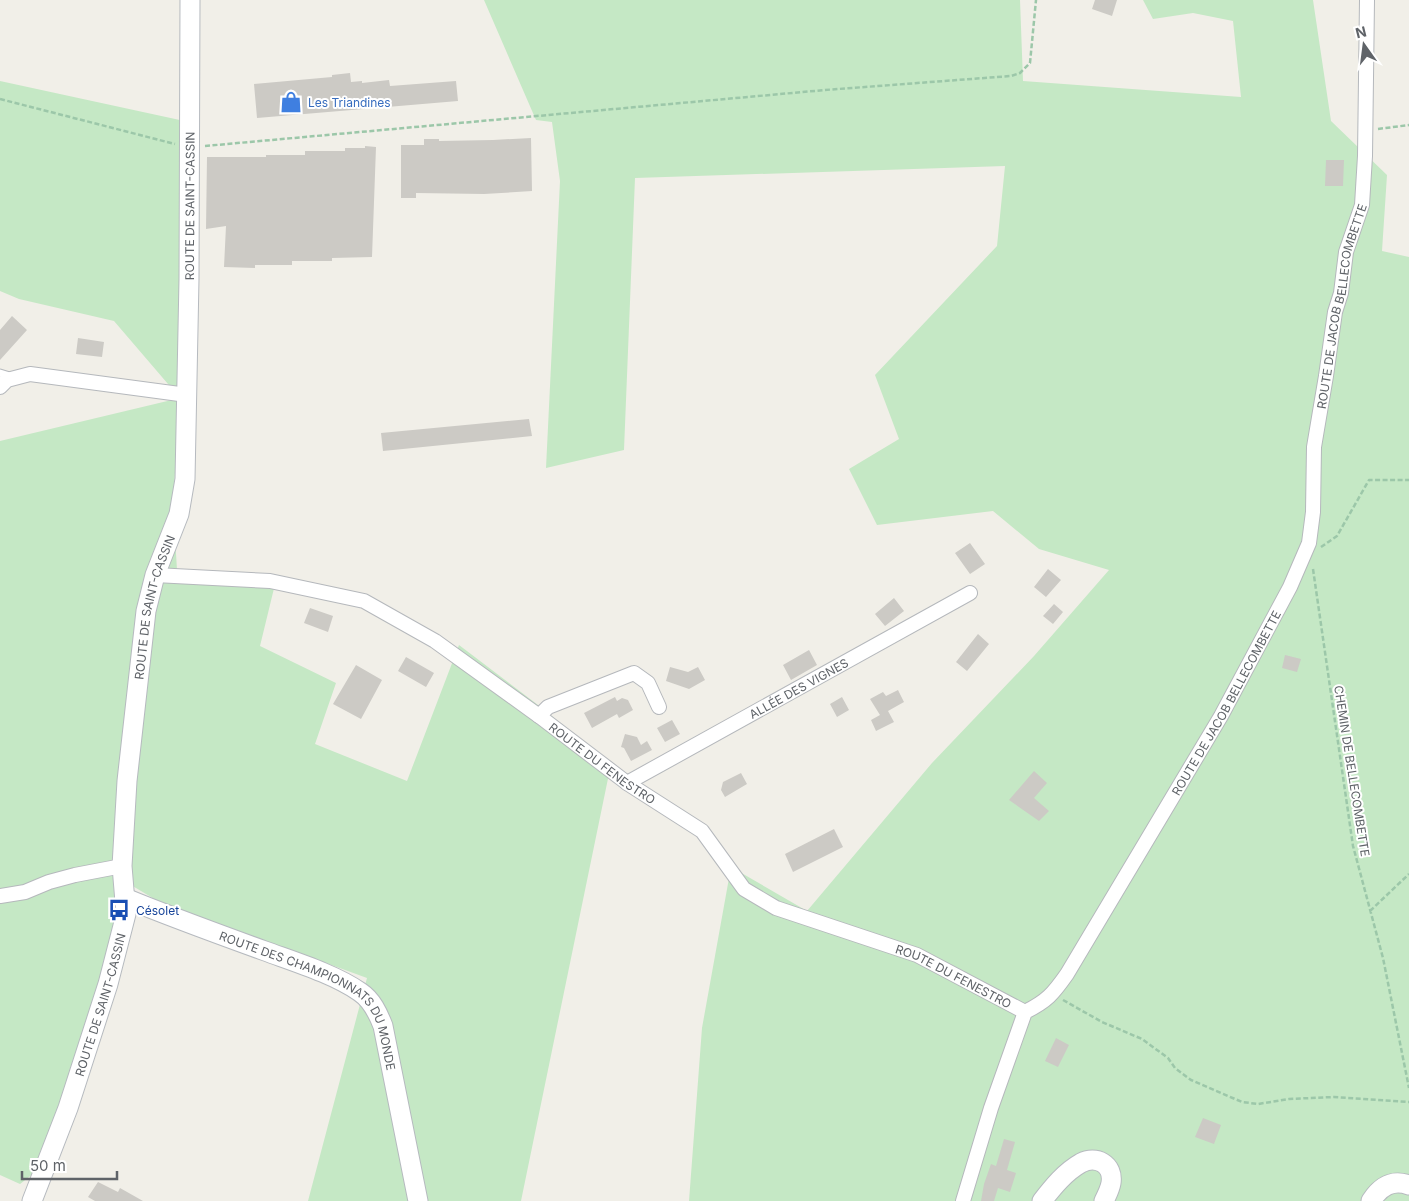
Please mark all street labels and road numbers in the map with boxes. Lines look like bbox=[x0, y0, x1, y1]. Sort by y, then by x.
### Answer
street label: ROUTE DE SAINT-CASSIN bbox=[181, 132, 197, 280]
street label: ROUTE DE JACOB BELLECOMBETTE bbox=[1313, 202, 1369, 410]
street label: ROUTE DE SAINT-CASSIN bbox=[131, 533, 178, 680]
street label: ROUTE DE JACOB BELLECOMBETTE bbox=[1168, 608, 1284, 798]
street label: ALLÉE DES VIGNES bbox=[746, 654, 851, 722]
street label: CHEMIN DE BELLECOMBETTE bbox=[1331, 684, 1373, 858]
street label: ROUTE DU FENESTRO bbox=[546, 719, 658, 807]
street label: ROUTE DES CHAMPIONNATS DU MONDE bbox=[217, 928, 399, 1072]
street label: ROUTE DE SAINT-CASSIN bbox=[71, 931, 128, 1078]
street label: ROUTE DU FENESTRO bbox=[894, 941, 1014, 1011]

